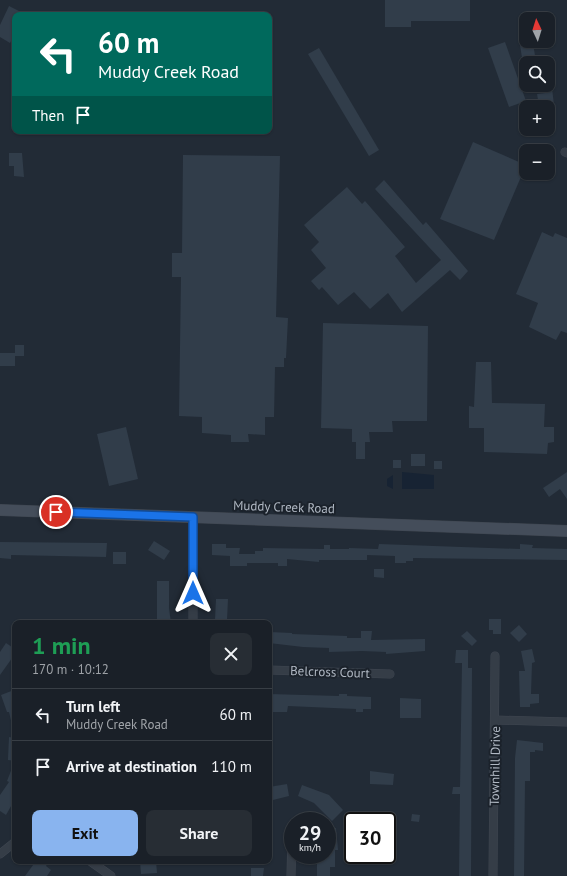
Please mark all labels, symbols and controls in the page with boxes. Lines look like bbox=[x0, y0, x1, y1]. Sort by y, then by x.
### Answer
north arrow bbox=[519, 12, 555, 48]
map controls bbox=[519, 12, 555, 180]
text: 60 m bbox=[98, 24, 159, 61]
icon: left bbox=[32, 28, 84, 80]
button: search bbox=[519, 56, 555, 92]
text: Muddy Creek Road bbox=[98, 60, 239, 83]
button: + bbox=[519, 100, 555, 136]
icon: arrive bbox=[72, 104, 94, 126]
text: Then bbox=[32, 106, 64, 125]
button: − bbox=[519, 144, 555, 180]
pin bbox=[39, 495, 73, 529]
street label: Muddy Creek Road bbox=[233, 497, 335, 517]
icon: arrive bbox=[45, 501, 67, 523]
position arrow bbox=[172, 572, 214, 614]
text: 1 min bbox=[32, 630, 91, 661]
button: close bbox=[210, 633, 252, 675]
text: 170 m · 10:12 bbox=[32, 661, 109, 678]
street label: Belcross Court bbox=[290, 662, 371, 682]
text: Turn left bbox=[66, 697, 120, 716]
icon: left bbox=[32, 704, 54, 726]
text: 60 m bbox=[219, 705, 252, 724]
text: Muddy Creek Road bbox=[66, 716, 168, 733]
street label: Townhill Drive bbox=[486, 726, 504, 806]
icon: arrive bbox=[32, 756, 54, 778]
text: Arrive at destination bbox=[66, 757, 197, 776]
text: 110 m bbox=[211, 757, 252, 776]
button: Exit bbox=[32, 810, 138, 856]
button: Share bbox=[146, 810, 252, 856]
speed limit sign: 30 bbox=[344, 812, 396, 864]
text: 29 bbox=[299, 820, 321, 846]
text: km/h bbox=[299, 841, 321, 854]

